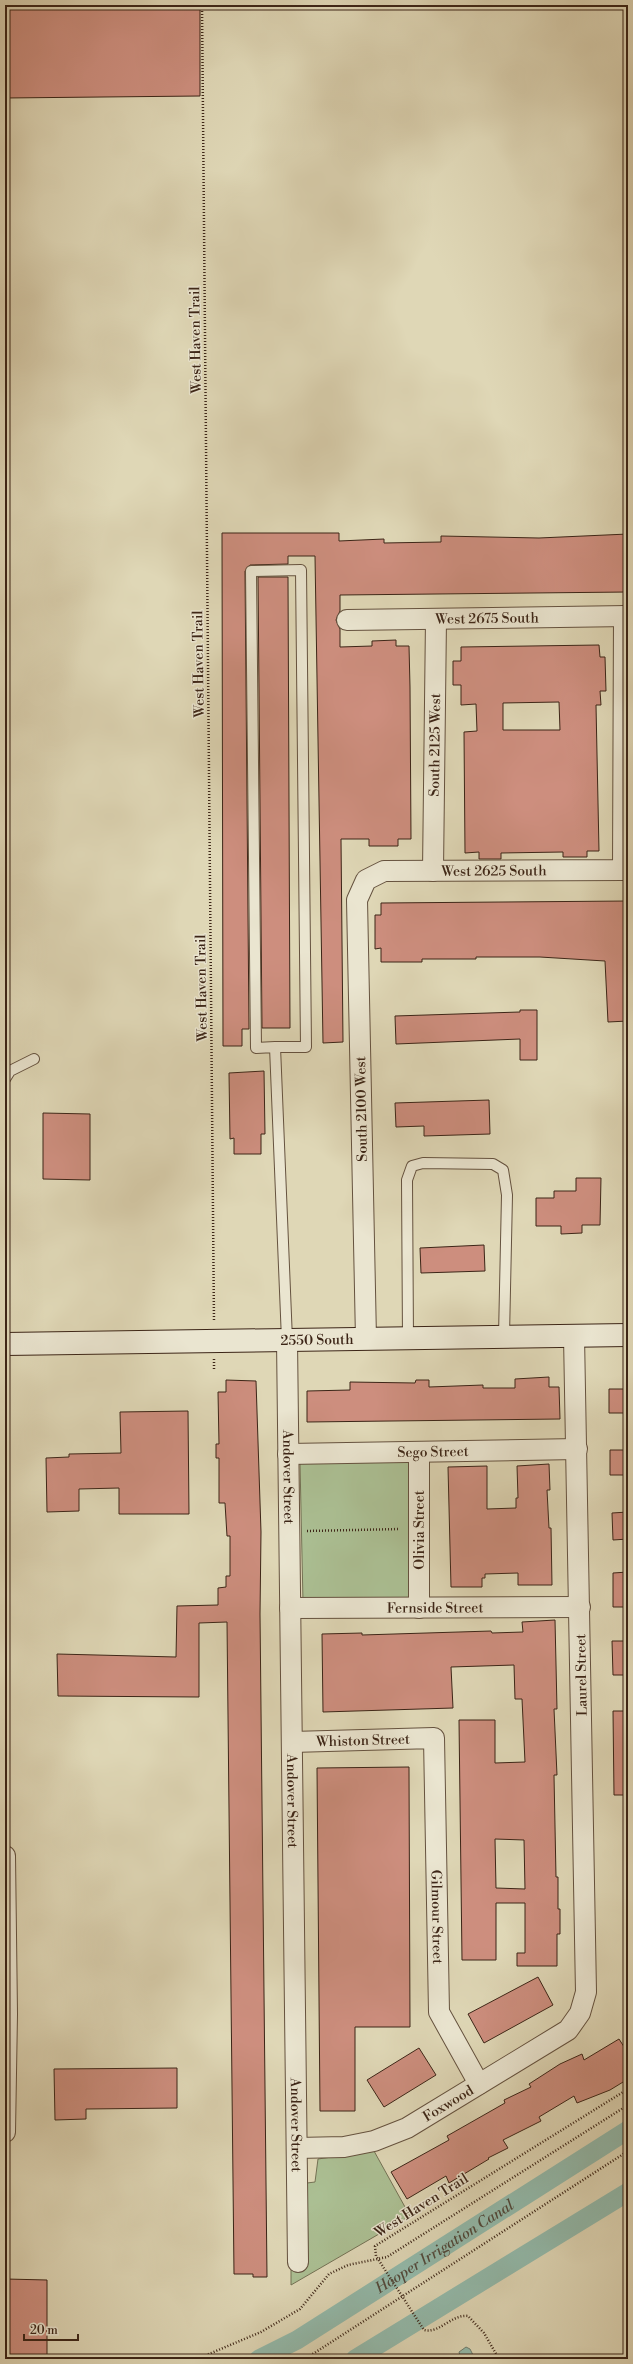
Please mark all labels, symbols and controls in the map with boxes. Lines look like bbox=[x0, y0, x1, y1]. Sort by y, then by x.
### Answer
street label: West Haven Trail bbox=[186, 286, 206, 395]
street label: West 2675 South bbox=[434, 609, 540, 629]
street label: West Haven Trail bbox=[189, 610, 209, 719]
street label: South 2125 West bbox=[426, 693, 445, 797]
street label: West 2625 South bbox=[440, 862, 547, 881]
street label: West Haven Trail bbox=[192, 934, 212, 1043]
street label: South 2100 West bbox=[352, 1056, 372, 1162]
street label: 2550 South bbox=[280, 1331, 354, 1350]
street label: Andover Street bbox=[278, 1429, 297, 1524]
street label: Sego Street bbox=[397, 1443, 469, 1462]
street label: Olivia Street bbox=[411, 1490, 429, 1570]
street label: Fernside Street bbox=[387, 1599, 483, 1618]
street label: Laurel Street bbox=[572, 1634, 592, 1716]
street label: Whiston Street bbox=[315, 1731, 410, 1751]
street label: Andover Street bbox=[282, 1753, 301, 1848]
street label: Gilmour Street bbox=[426, 1870, 446, 1964]
street label: Andover Street bbox=[286, 2077, 305, 2172]
street label: Foxwood bbox=[420, 2082, 477, 2126]
street label: West Haven Trail bbox=[370, 2170, 472, 2242]
water label: Hooper Irrigation Canal bbox=[371, 2196, 518, 2299]
scale bar bbox=[24, 2316, 78, 2342]
text: 20 m bbox=[30, 2323, 58, 2338]

